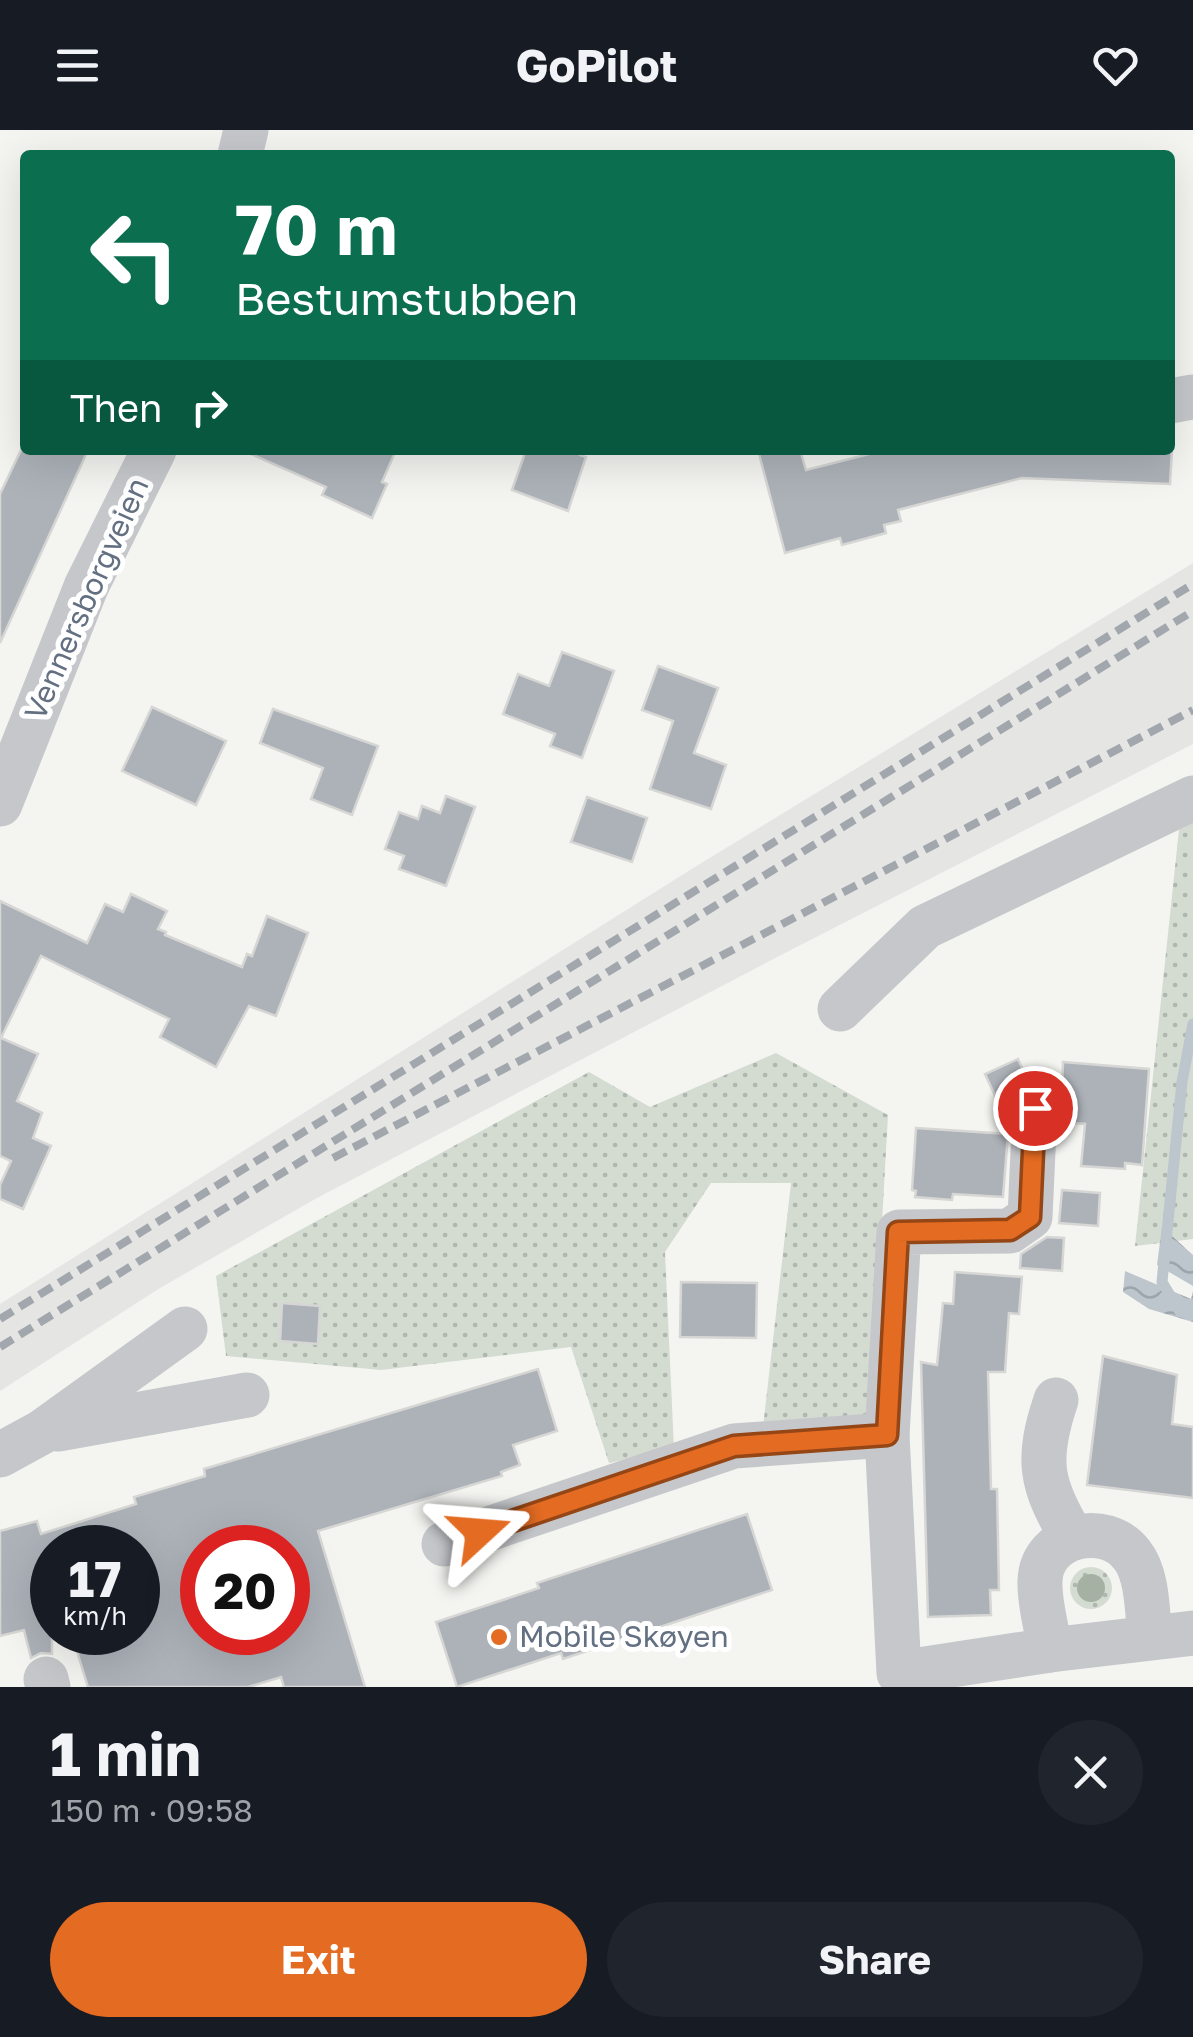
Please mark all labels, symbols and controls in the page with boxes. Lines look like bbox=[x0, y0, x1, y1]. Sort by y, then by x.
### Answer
icon: menu bbox=[50, 38, 105, 93]
text: GoPilot bbox=[515, 38, 678, 92]
icon: heart bbox=[1088, 38, 1143, 93]
text: 70 m bbox=[235, 186, 397, 270]
icon: left bbox=[70, 190, 200, 320]
text: Bestumstubben bbox=[235, 271, 578, 325]
icon: right bbox=[182, 380, 237, 435]
text: Then bbox=[70, 385, 162, 430]
street label: Vennersborgveien bbox=[16, 472, 156, 725]
pin bbox=[993, 1066, 1078, 1151]
icon: arrive bbox=[1008, 1081, 1063, 1136]
position arrow bbox=[428, 1480, 532, 1584]
speed limit sign: 20 bbox=[180, 1525, 310, 1655]
text: 17 bbox=[68, 1548, 121, 1608]
text: km/h bbox=[63, 1600, 127, 1631]
place label: Mobile Skøyen bbox=[519, 1618, 729, 1654]
marker: Mobile Skøyen bbox=[488, 1626, 510, 1648]
text: 1 min bbox=[50, 1717, 201, 1789]
button: close bbox=[1038, 1720, 1143, 1825]
text: 150 m · 09:58 bbox=[50, 1791, 253, 1829]
button: Exit bbox=[50, 1902, 587, 2017]
button: Share bbox=[607, 1902, 1143, 2017]

